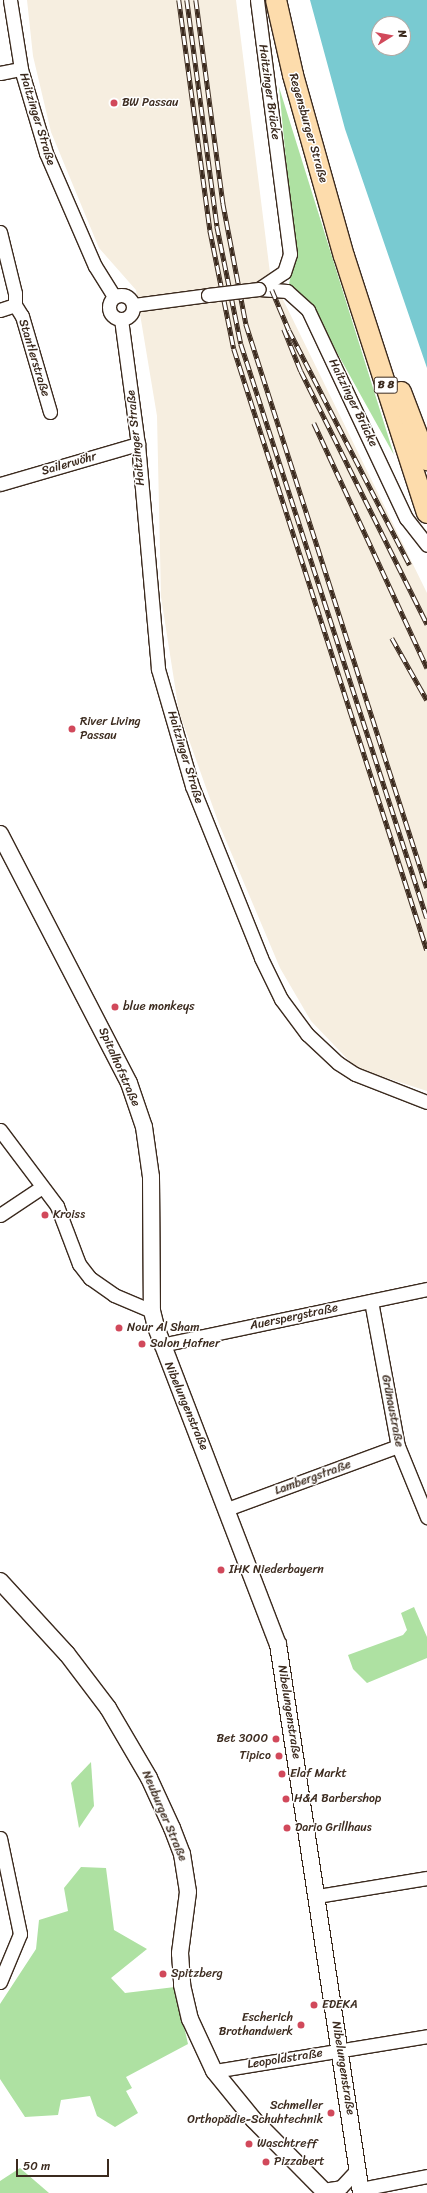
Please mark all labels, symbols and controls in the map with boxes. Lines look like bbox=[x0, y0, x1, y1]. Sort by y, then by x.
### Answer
north arrow bbox=[371, 16, 411, 56]
text: N bbox=[392, 28, 412, 39]
street label: Haitzinger Brücke bbox=[255, 43, 283, 141]
street label: Haitzinger Straße bbox=[16, 70, 58, 168]
street label: Regensburger Straße bbox=[285, 71, 331, 185]
place label: BW Passau bbox=[122, 96, 179, 110]
marker: BW Passau bbox=[109, 98, 119, 108]
street label: Stantlerstraße bbox=[15, 318, 53, 398]
street label: Haitzinger Brücke bbox=[325, 357, 381, 449]
road number: B 8 bbox=[373, 376, 399, 394]
street label: Haitzinger Straße bbox=[124, 389, 148, 487]
street label: Sailerwöhr bbox=[40, 449, 98, 479]
street label: Haitzinger Straße bbox=[164, 708, 206, 806]
place label: River Living Passau bbox=[80, 715, 141, 743]
marker: River Living Passau bbox=[67, 724, 77, 734]
place label: blue monkeys bbox=[123, 1000, 195, 1014]
marker: blue monkeys bbox=[110, 1002, 120, 1012]
street label: Spitalhofstraße bbox=[95, 1025, 143, 1109]
place label: Kroiss bbox=[53, 1208, 85, 1222]
marker: Kroiss bbox=[40, 1210, 50, 1220]
street label: Auerspergstraße bbox=[249, 1301, 339, 1333]
place label: Nour Al Sham bbox=[127, 1321, 199, 1335]
marker: Nour Al Sham bbox=[114, 1323, 124, 1333]
place label: Salon Hafner bbox=[150, 1337, 220, 1351]
marker: Salon Hafner bbox=[137, 1339, 147, 1349]
street label: Nibelungenstraße bbox=[161, 1360, 211, 1452]
street label: Grünaustraße bbox=[378, 1374, 406, 1448]
street label: Lambergstraße bbox=[273, 1458, 353, 1498]
place label: IHK Niederbayern bbox=[229, 1563, 324, 1577]
marker: IHK Niederbayern bbox=[216, 1565, 226, 1575]
street label: Nibelungenstraße bbox=[274, 1664, 304, 1760]
place label: Bet 3000 bbox=[217, 1732, 268, 1746]
marker: Bet 3000 bbox=[271, 1734, 281, 1744]
place label: Tipico bbox=[239, 1749, 271, 1763]
marker: Tipico bbox=[274, 1751, 284, 1761]
place label: Elaf Markt bbox=[290, 1767, 346, 1781]
street label: Neuburger Straße bbox=[138, 1768, 190, 1864]
marker: Elaf Markt bbox=[277, 1769, 287, 1779]
place label: H&A Barbershop bbox=[294, 1792, 381, 1806]
marker: H&A Barbershop bbox=[281, 1794, 291, 1804]
place label: Dario Grillhaus bbox=[295, 1821, 372, 1835]
marker: Dario Grillhaus bbox=[282, 1823, 292, 1833]
place label: Spitzberg bbox=[171, 1967, 223, 1981]
marker: Spitzberg bbox=[158, 1969, 168, 1979]
place label: EDEKA bbox=[322, 1998, 358, 2012]
marker: EDEKA bbox=[309, 2000, 319, 2010]
place label: Escherich Brothandwerk bbox=[219, 2011, 293, 2039]
marker: Escherich Brothandwerk bbox=[296, 2020, 306, 2030]
street label: Nibelungenstraße bbox=[328, 2020, 358, 2116]
street label: Leopoldstraße bbox=[246, 2046, 324, 2072]
place label: Schmeller Orthopädie-Schuhtechnik bbox=[187, 2099, 323, 2127]
marker: Schmeller Orthopädie-Schuhtechnik bbox=[326, 2108, 336, 2118]
place label: Waschtreff bbox=[257, 2137, 317, 2151]
marker: Waschtreff bbox=[244, 2139, 254, 2149]
scale bar bbox=[18, 2151, 111, 2177]
text: 50 m bbox=[23, 2155, 50, 2177]
place label: Pizzabert bbox=[274, 2155, 324, 2169]
marker: Pizzabert bbox=[261, 2157, 271, 2167]

